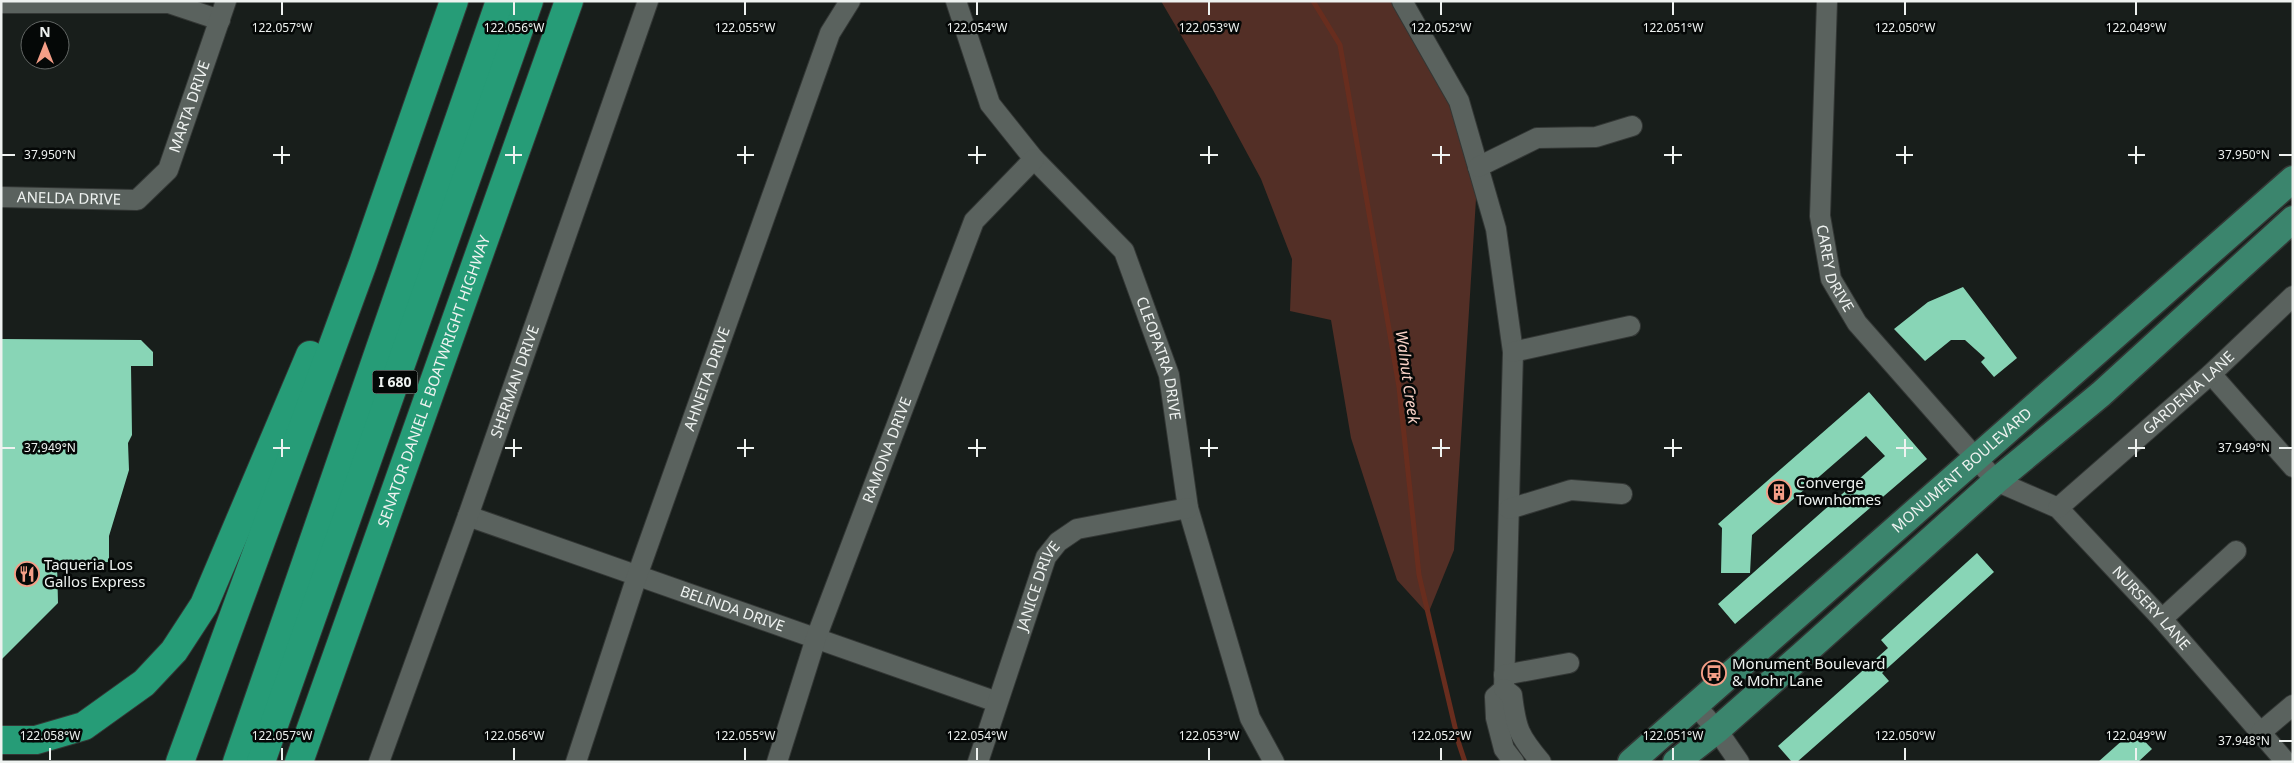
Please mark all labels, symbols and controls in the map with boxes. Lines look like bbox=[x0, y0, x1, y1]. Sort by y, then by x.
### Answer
text: 122.057°W bbox=[252, 19, 312, 36]
text: 122.056°W bbox=[484, 19, 544, 36]
text: 122.055°W bbox=[715, 19, 775, 36]
text: 122.054°W bbox=[947, 19, 1007, 36]
text: 122.053°W bbox=[1179, 19, 1239, 36]
text: 122.052°W bbox=[1411, 19, 1471, 36]
text: 122.051°W bbox=[1643, 19, 1703, 36]
text: 122.050°W bbox=[1875, 19, 1935, 36]
text: 122.049°W bbox=[2106, 19, 2166, 36]
north arrow bbox=[20, 20, 70, 70]
text: N bbox=[39, 22, 51, 41]
street label: MARTA DRIVE bbox=[164, 58, 214, 155]
text: 37.950°N bbox=[24, 146, 76, 163]
text: 37.950°N bbox=[2218, 146, 2270, 163]
street label: ANELDA DRIVE bbox=[17, 186, 121, 209]
street label: CAREY DRIVE bbox=[1813, 223, 1859, 315]
street label: SENATOR DANIEL E BOATWRIGHT HIGHWAY bbox=[372, 232, 494, 530]
street label: CLEOPATRA DRIVE bbox=[1132, 294, 1186, 421]
street label: SHERMAN DRIVE bbox=[485, 322, 543, 440]
street label: AHNEITA DRIVE bbox=[678, 324, 734, 433]
water label: Walnut Creek bbox=[1391, 329, 1426, 426]
street label: GARDENIA LANE bbox=[2138, 346, 2238, 438]
road number: I 680 bbox=[372, 371, 418, 394]
street label: RAMONA DRIVE bbox=[857, 394, 915, 506]
street label: MONUMENT BOULEVARD bbox=[1887, 403, 2036, 537]
text: 37.949°N bbox=[24, 439, 76, 456]
text: 37.949°N bbox=[2218, 439, 2270, 456]
place label: Converge Townhomes bbox=[1796, 472, 1881, 509]
building icon: Converge Townhomes bbox=[1766, 479, 1792, 505]
street label: JANICE DRIVE bbox=[1011, 537, 1064, 635]
place label: Taqueria Los Gallos Express bbox=[44, 554, 145, 591]
restaurant icon: Taqueria Los Gallos Express bbox=[14, 561, 40, 587]
street label: NURSERY LANE bbox=[2108, 561, 2195, 654]
street label: BELINDA DRIVE bbox=[678, 580, 787, 636]
place label: Monument Boulevard & Mohr Lane bbox=[1732, 653, 1886, 690]
bus stop icon: Monument Boulevard & Mohr Lane bbox=[1701, 660, 1727, 686]
text: 122.058°W bbox=[20, 727, 80, 744]
text: 122.057°W bbox=[252, 727, 312, 744]
text: 122.056°W bbox=[484, 727, 544, 744]
text: 122.055°W bbox=[715, 727, 775, 744]
text: 122.054°W bbox=[947, 727, 1007, 744]
text: 122.053°W bbox=[1179, 727, 1239, 744]
text: 122.052°W bbox=[1411, 727, 1471, 744]
text: 122.051°W bbox=[1643, 727, 1703, 744]
text: 122.050°W bbox=[1875, 727, 1935, 744]
text: 122.049°W bbox=[2106, 727, 2166, 744]
text: 37.948°N bbox=[2218, 732, 2270, 749]

